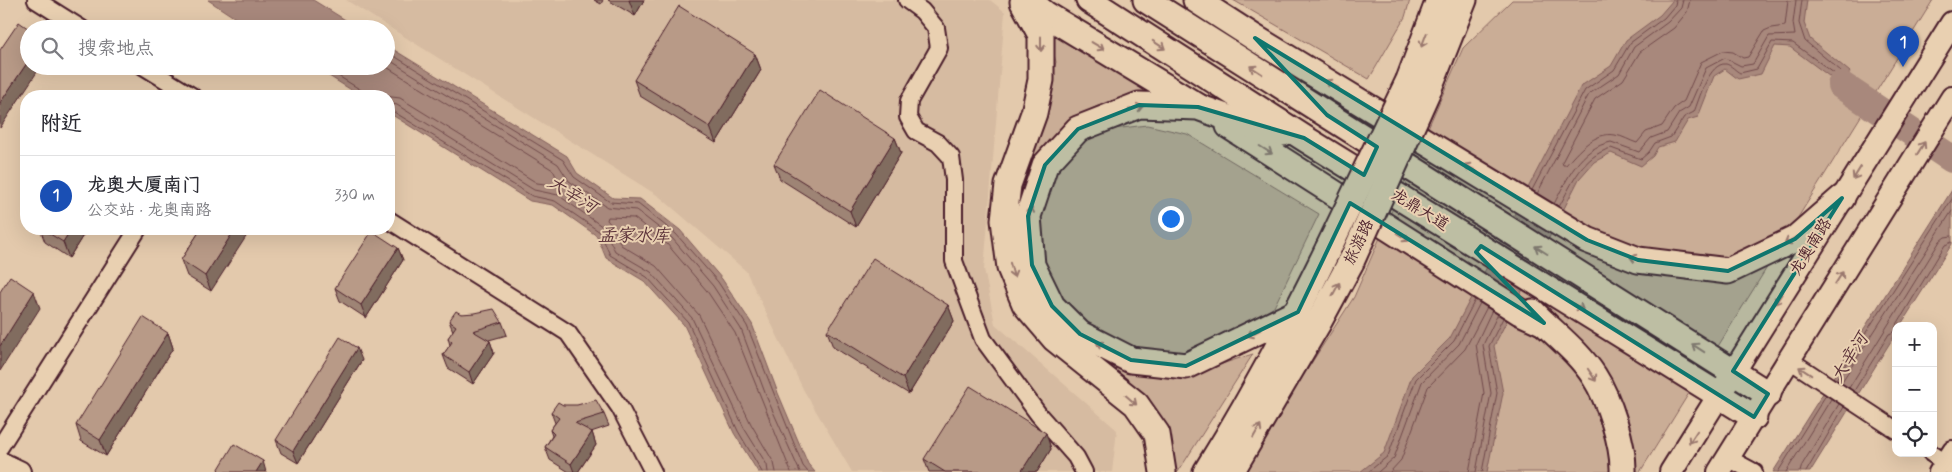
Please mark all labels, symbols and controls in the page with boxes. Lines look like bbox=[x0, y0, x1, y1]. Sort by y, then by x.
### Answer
search box bbox=[20, 20, 395, 75]
pin: 1 bbox=[1887, 26, 1919, 67]
one-way arrow bbox=[1419, 32, 1428, 47]
icon: search bbox=[38, 34, 66, 62]
one-way arrow bbox=[1036, 35, 1046, 51]
text: 搜索地点 bbox=[78, 36, 154, 61]
one-way arrow bbox=[1152, 41, 1166, 51]
one-way arrow bbox=[1090, 42, 1104, 52]
one-way arrow bbox=[1250, 65, 1264, 75]
one-way arrow bbox=[1325, 79, 1339, 89]
one-way arrow bbox=[1128, 103, 1144, 112]
text: 附近 bbox=[40, 110, 82, 138]
one-way arrow bbox=[1917, 141, 1927, 155]
one-way arrow bbox=[1258, 145, 1272, 155]
one-way arrow bbox=[1464, 163, 1478, 173]
one-way arrow bbox=[1852, 166, 1862, 180]
water label: 大辛河 bbox=[543, 171, 604, 221]
text: 龙奥大厦南门 bbox=[87, 173, 201, 198]
street label: 龙鼎大道 bbox=[1387, 184, 1453, 236]
text: 1 bbox=[52, 185, 60, 206]
text: 330 m bbox=[334, 185, 375, 206]
text: 公交站 · 龙奥南路 bbox=[87, 200, 211, 221]
one-way arrow bbox=[1025, 206, 1035, 222]
your location bbox=[1158, 206, 1184, 232]
street label: 龙奥南路 bbox=[1785, 214, 1837, 280]
street label: 旅游路 bbox=[1339, 216, 1379, 268]
water label: 孟家水库 bbox=[598, 224, 672, 248]
one-way arrow bbox=[1396, 231, 1410, 242]
one-way arrow bbox=[1785, 236, 1799, 246]
one-way arrow bbox=[1534, 244, 1548, 254]
one-way arrow bbox=[1629, 254, 1645, 264]
one-way arrow bbox=[1007, 261, 1017, 277]
one-way arrow bbox=[1834, 271, 1845, 285]
one-way arrow bbox=[1332, 282, 1341, 297]
one-way arrow bbox=[1773, 291, 1783, 305]
one-way arrow bbox=[1569, 301, 1583, 311]
map controls bbox=[1892, 322, 1937, 457]
button: + bbox=[1892, 322, 1937, 367]
water label: 大辛河 bbox=[1826, 326, 1876, 387]
one-way arrow bbox=[1247, 329, 1262, 338]
one-way arrow bbox=[1096, 341, 1111, 350]
one-way arrow bbox=[1691, 343, 1705, 353]
one-way arrow bbox=[1799, 366, 1813, 376]
button: − bbox=[1892, 367, 1937, 412]
one-way arrow bbox=[1587, 368, 1597, 382]
one-way arrow bbox=[1124, 394, 1137, 406]
button: locate bbox=[1892, 412, 1937, 457]
one-way arrow bbox=[1252, 424, 1262, 438]
one-way arrow bbox=[1688, 429, 1698, 443]

